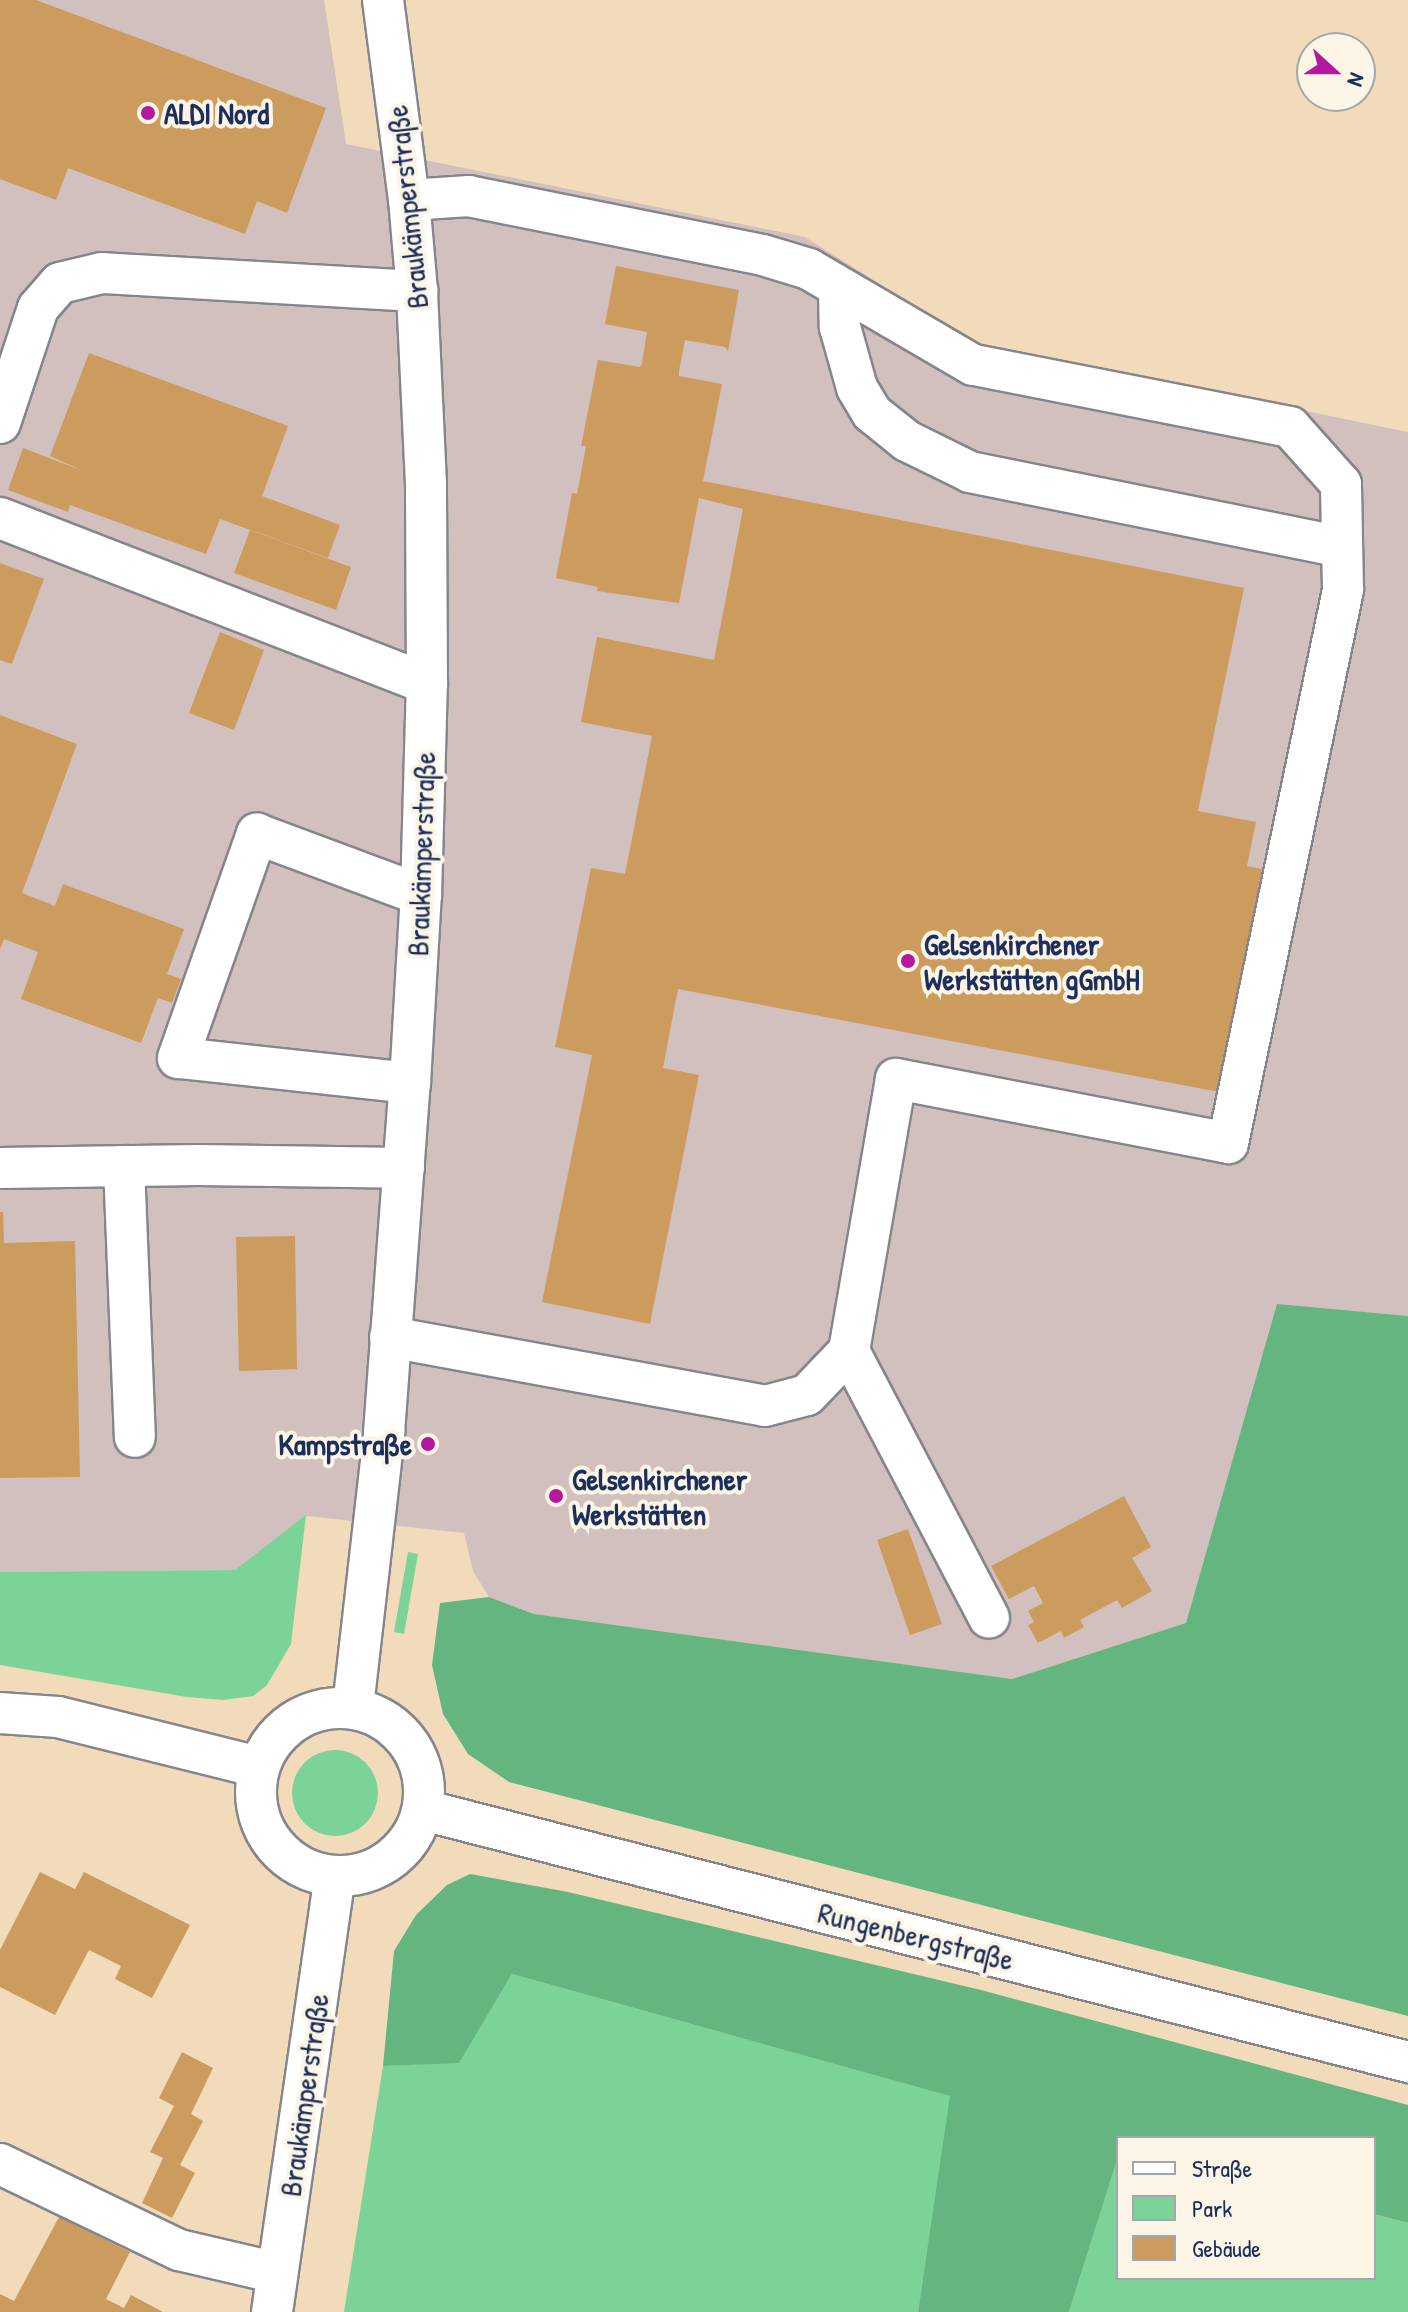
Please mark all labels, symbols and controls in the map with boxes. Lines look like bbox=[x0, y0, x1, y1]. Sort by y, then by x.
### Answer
north arrow bbox=[1296, 32, 1376, 112]
text: N bbox=[1340, 69, 1373, 91]
place label: ALDI Nord bbox=[164, 95, 269, 131]
street label: Braukämperstraße bbox=[378, 103, 436, 311]
marker: ALDI Nord bbox=[139, 104, 157, 122]
street label: Braukämperstraße bbox=[399, 751, 443, 957]
place label: Gelsenkirchener Werkstätten gGmbH bbox=[924, 926, 1140, 996]
marker: Gelsenkirchener Werkstätten gGmbH bbox=[899, 952, 917, 970]
place label: Kampstraße bbox=[278, 1426, 412, 1462]
marker: Kampstraße bbox=[419, 1435, 437, 1453]
place label: Gelsenkirchener Werkstätten bbox=[572, 1461, 747, 1532]
marker: Gelsenkirchener Werkstätten bbox=[547, 1487, 565, 1505]
street label: Rungenbergstraße bbox=[815, 1894, 1017, 1978]
street label: Braukämperstraße bbox=[272, 1991, 336, 2199]
legend bbox=[1116, 2136, 1376, 2280]
text: Straße bbox=[1192, 2152, 1252, 2184]
text: Park bbox=[1192, 2192, 1232, 2224]
text: Gebäude bbox=[1192, 2232, 1261, 2264]

